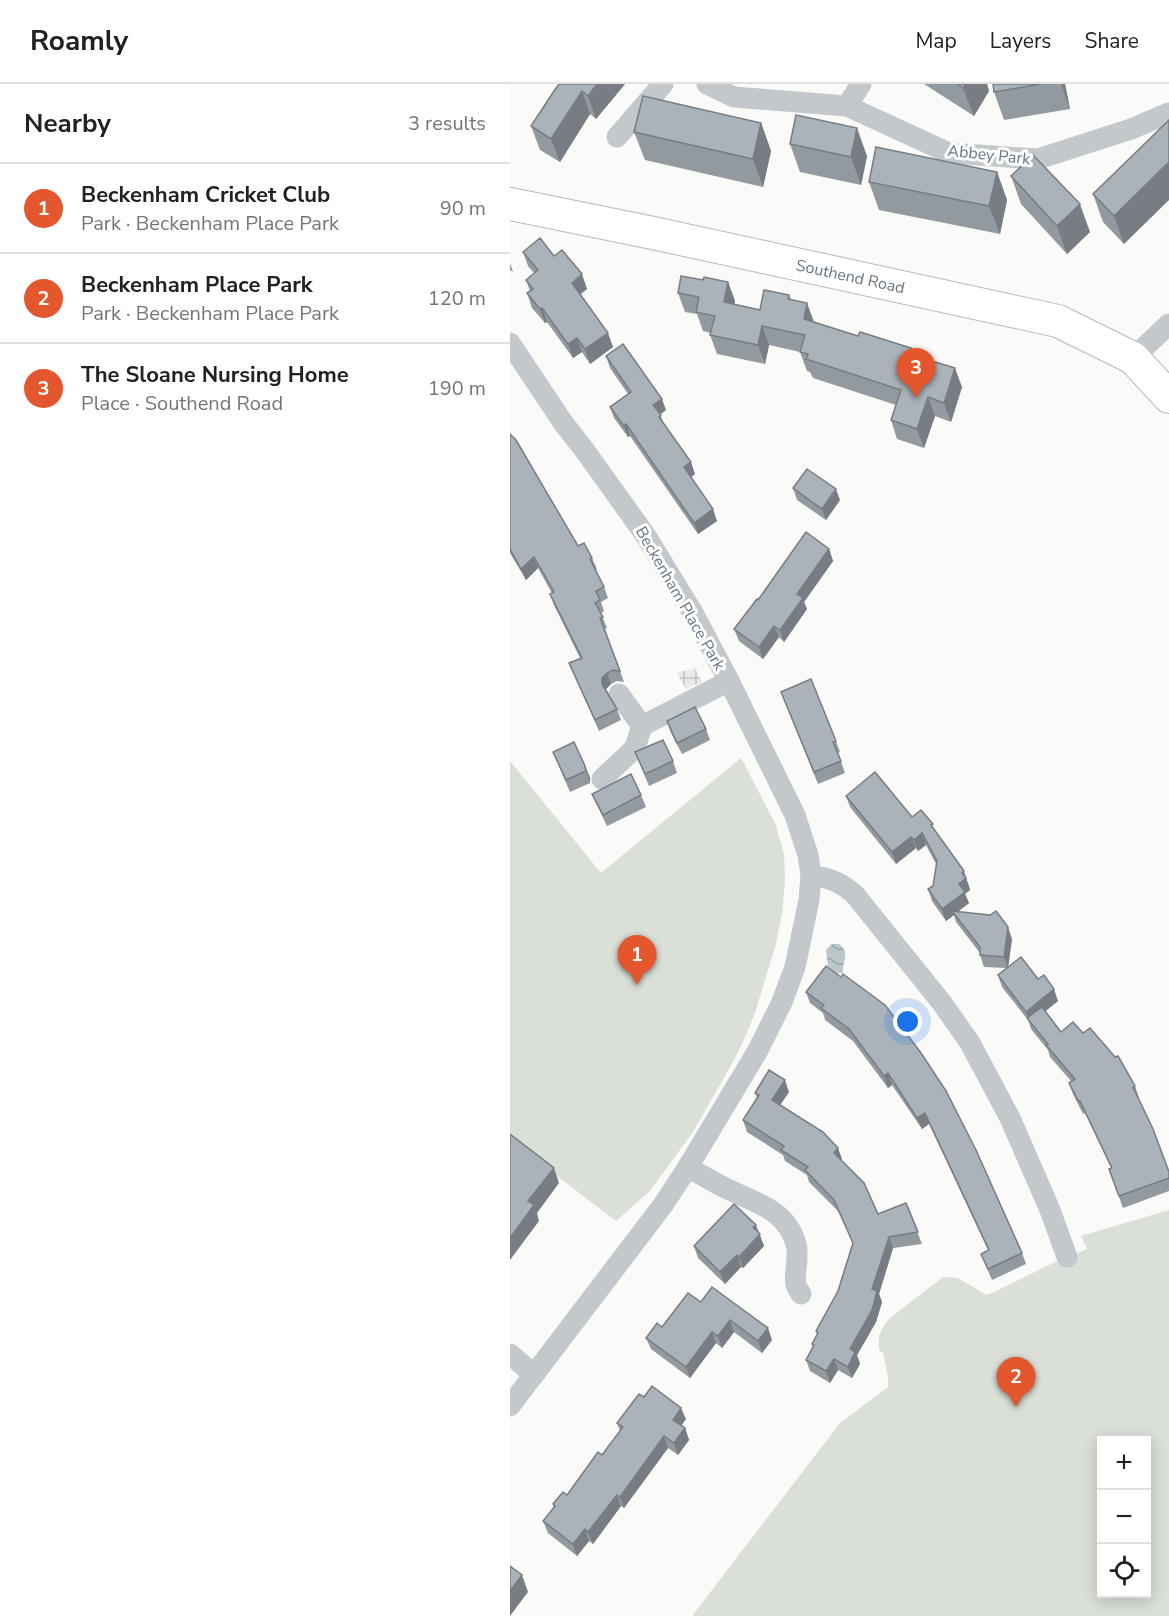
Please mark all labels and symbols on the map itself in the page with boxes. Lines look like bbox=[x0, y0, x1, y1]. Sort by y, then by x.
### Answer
street label: Abbey Park bbox=[946, 140, 1032, 170]
street label: Southend Road bbox=[794, 254, 907, 299]
pin: 3 bbox=[896, 348, 936, 398]
street label: Beckenham Place Park bbox=[630, 523, 731, 675]
pin: 1 bbox=[618, 936, 656, 985]
your location bbox=[893, 1007, 922, 1036]
pin: 2 bbox=[996, 1358, 1036, 1407]

